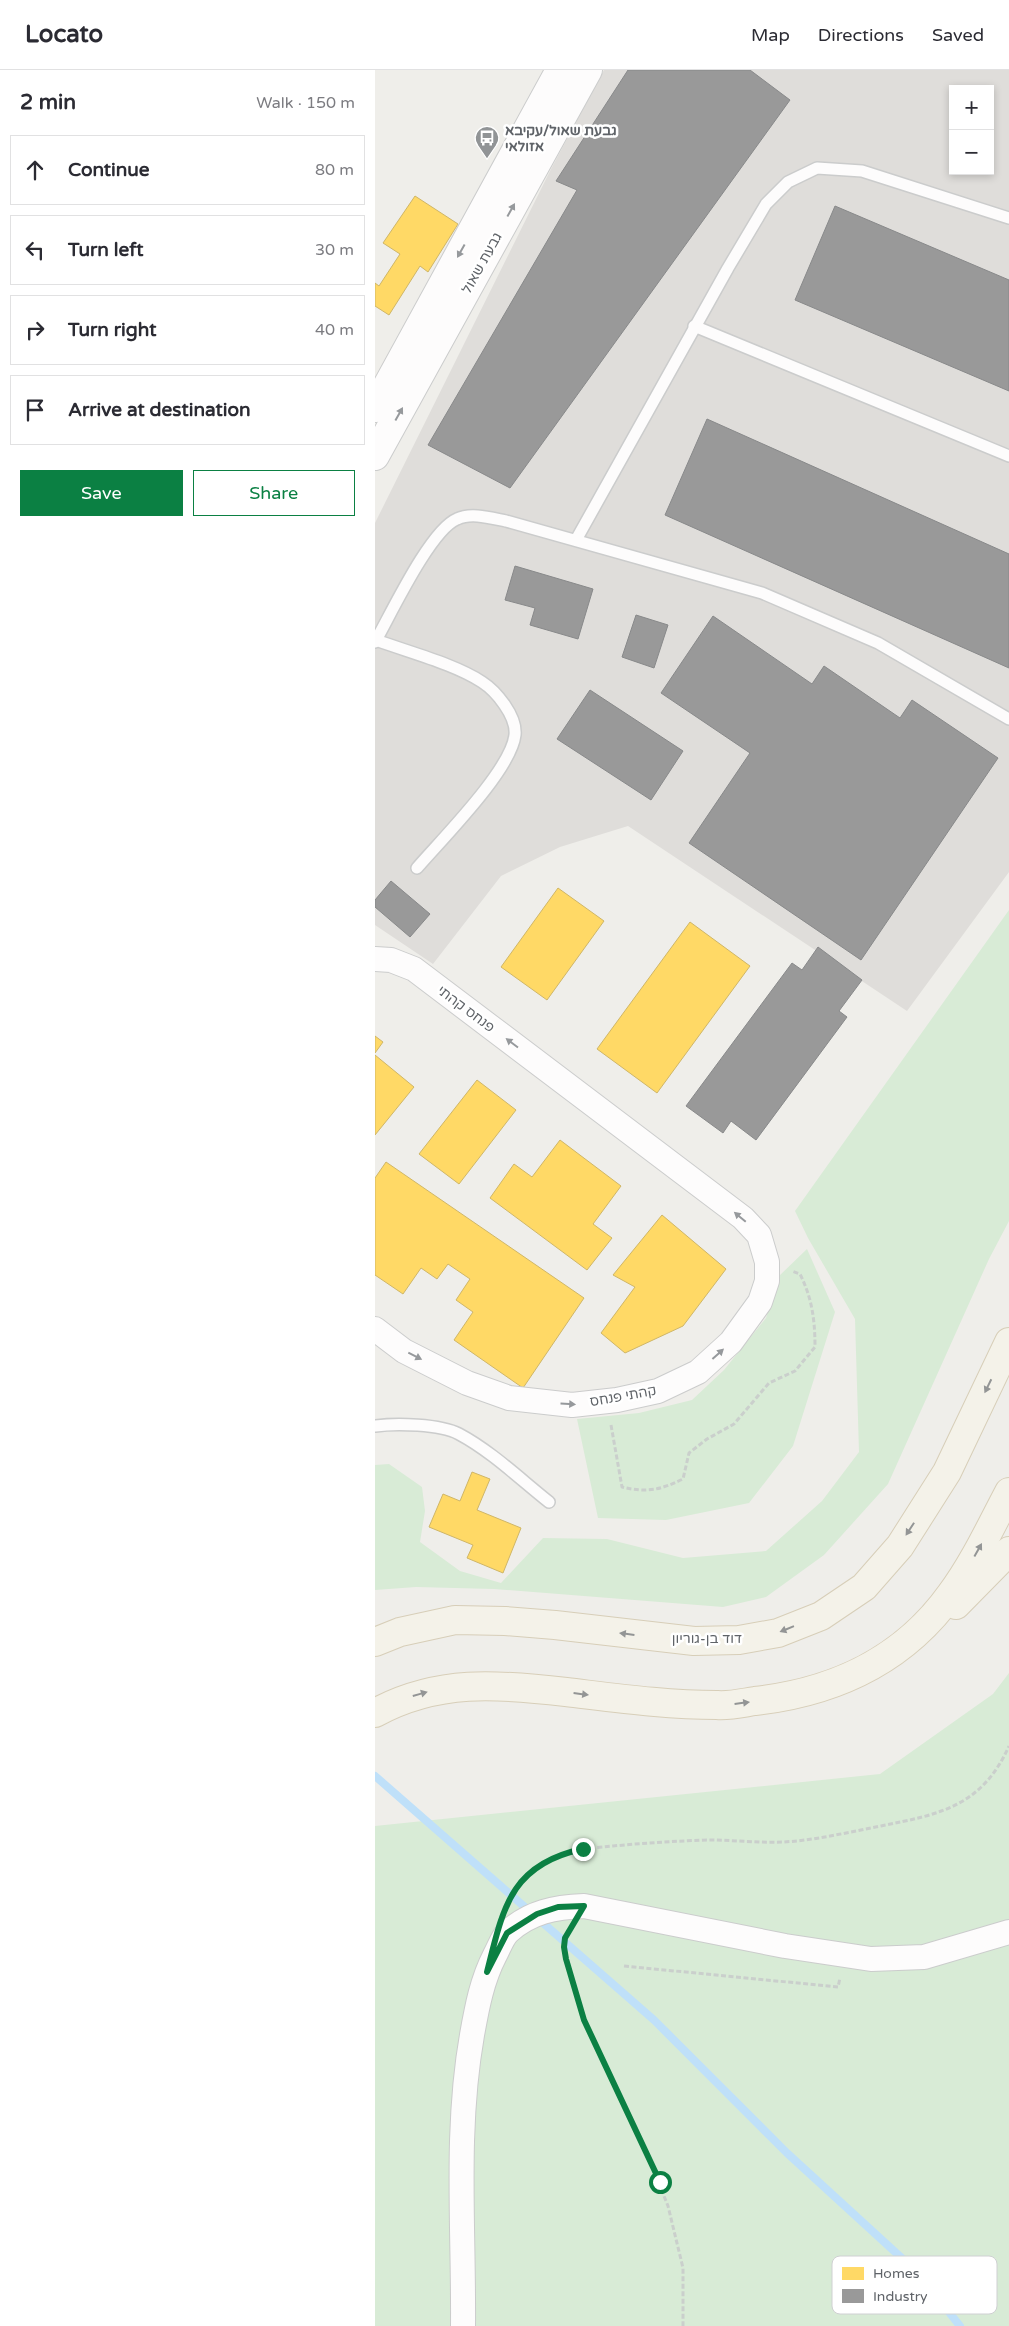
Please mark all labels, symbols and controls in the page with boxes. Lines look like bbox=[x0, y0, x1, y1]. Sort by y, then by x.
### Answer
text: Locato bbox=[25, 20, 103, 49]
text: Map bbox=[751, 24, 790, 46]
text: Directions bbox=[818, 24, 904, 46]
text: Saved bbox=[932, 24, 984, 46]
map controls bbox=[949, 85, 994, 175]
button: + bbox=[949, 85, 994, 130]
text: 2 min bbox=[20, 90, 76, 115]
text: Walk · 150 m bbox=[256, 93, 355, 113]
place label: גבעת שאול/עקיבא אזולאי bbox=[505, 122, 617, 155]
bus stop icon: גבעת שאול/עקיבא אזולאי bbox=[474, 125, 500, 159]
button: − bbox=[949, 130, 994, 175]
icon: ahead bbox=[21, 156, 49, 184]
text: Continue bbox=[68, 159, 150, 181]
text: 80 m bbox=[315, 160, 354, 180]
one-way arrow bbox=[507, 203, 515, 218]
street label: גבעת שאול bbox=[458, 229, 506, 297]
icon: left bbox=[21, 236, 49, 264]
text: Turn left bbox=[68, 239, 144, 261]
text: 30 m bbox=[315, 240, 354, 260]
one-way arrow bbox=[457, 243, 465, 258]
icon: right bbox=[21, 316, 49, 344]
text: Turn right bbox=[68, 319, 156, 341]
text: 40 m bbox=[315, 320, 354, 340]
icon: arrive bbox=[21, 396, 49, 424]
text: Arrive at destination bbox=[68, 399, 251, 421]
one-way arrow bbox=[395, 407, 403, 421]
button: Save bbox=[20, 470, 183, 516]
button: Share bbox=[193, 470, 355, 516]
street label: פנחס קהתי bbox=[434, 982, 498, 1036]
one-way arrow bbox=[506, 1038, 519, 1049]
one-way arrow bbox=[734, 1211, 747, 1222]
one-way arrow bbox=[712, 1348, 724, 1360]
one-way arrow bbox=[408, 1352, 422, 1360]
one-way arrow bbox=[984, 1379, 992, 1394]
street label: קהתי פנחס bbox=[588, 1382, 658, 1410]
one-way arrow bbox=[560, 1400, 576, 1408]
one-way arrow bbox=[906, 1522, 915, 1535]
one-way arrow bbox=[973, 1544, 982, 1557]
one-way arrow bbox=[780, 1626, 795, 1634]
one-way arrow bbox=[618, 1630, 634, 1638]
street label: דוד בן-גוריון bbox=[672, 1630, 742, 1647]
one-way arrow bbox=[412, 1690, 427, 1698]
one-way arrow bbox=[573, 1690, 589, 1698]
one-way arrow bbox=[735, 1699, 751, 1707]
route end bbox=[572, 1838, 595, 1861]
route start bbox=[649, 2171, 672, 2194]
legend bbox=[832, 2256, 997, 2314]
text: Homes bbox=[873, 2265, 920, 2282]
text: Industry bbox=[873, 2288, 928, 2305]

